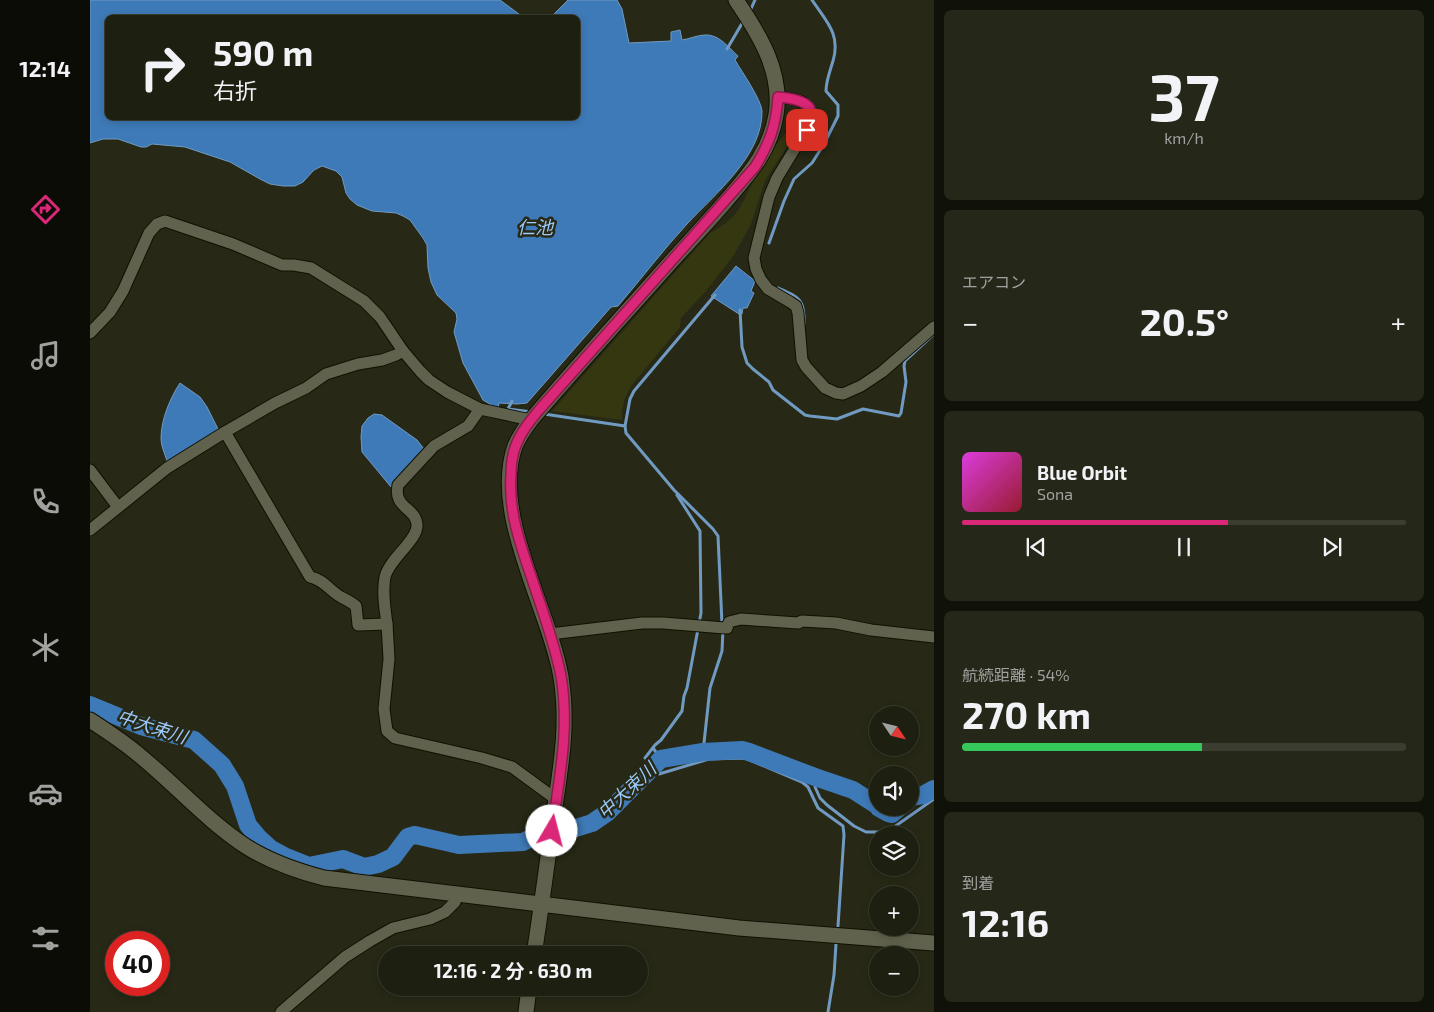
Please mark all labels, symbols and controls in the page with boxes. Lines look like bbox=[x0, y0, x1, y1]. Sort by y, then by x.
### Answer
text: 590 m bbox=[213, 31, 313, 73]
icon: right bbox=[130, 35, 195, 100]
text: 12:14 bbox=[19, 55, 71, 81]
text: 37 bbox=[1148, 56, 1220, 134]
text: 右折 bbox=[213, 77, 257, 103]
pin bbox=[786, 109, 828, 151]
icon: arrive bbox=[793, 116, 821, 144]
text: km/h bbox=[1164, 128, 1204, 147]
icon: directions bbox=[28, 192, 63, 227]
water label: 仁池 bbox=[517, 216, 555, 238]
text: エアコン bbox=[962, 272, 1026, 291]
text: 20.5° bbox=[1140, 298, 1229, 344]
text: − bbox=[962, 305, 978, 339]
text: + bbox=[1391, 305, 1406, 339]
icon: music bbox=[28, 338, 63, 373]
text: Blue Orbit bbox=[1037, 461, 1127, 484]
icon: phone bbox=[28, 484, 63, 519]
text: Sona bbox=[1037, 484, 1073, 503]
icon: previous bbox=[1022, 533, 1050, 561]
icon: pause bbox=[1170, 533, 1198, 561]
icon: next bbox=[1318, 533, 1346, 561]
icon: climate bbox=[28, 630, 63, 665]
text: 航続距離 · 54% bbox=[962, 665, 1070, 684]
text: 270 km bbox=[962, 691, 1091, 737]
water label: 中大束川 bbox=[115, 704, 192, 748]
north arrow bbox=[869, 706, 919, 756]
map controls bbox=[869, 706, 919, 996]
water label: 中大束川 bbox=[592, 756, 662, 823]
button: sound bbox=[869, 766, 919, 816]
icon: car bbox=[28, 776, 63, 811]
position arrow bbox=[525, 804, 577, 856]
button: layers bbox=[869, 826, 919, 876]
text: 到着 bbox=[962, 873, 994, 892]
button: + bbox=[869, 886, 919, 936]
text: 12:16 bbox=[962, 899, 1049, 945]
icon: filters bbox=[28, 921, 63, 956]
speed limit sign: 40 bbox=[105, 931, 170, 996]
button: − bbox=[869, 946, 919, 996]
text: 12:16 · 2 分 · 630 m bbox=[434, 959, 592, 982]

